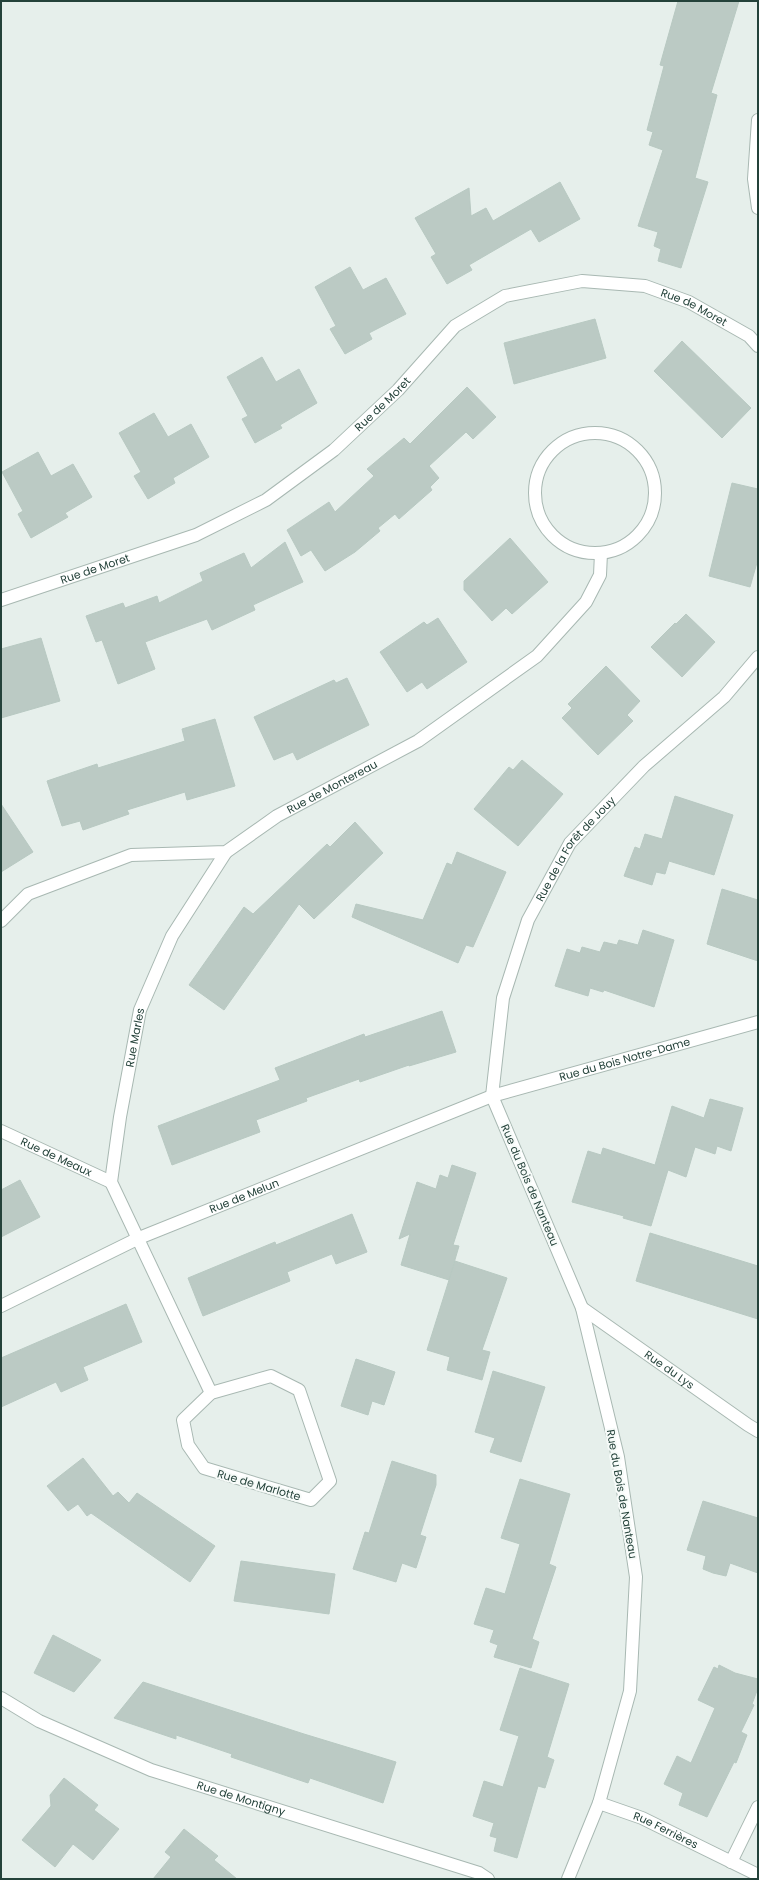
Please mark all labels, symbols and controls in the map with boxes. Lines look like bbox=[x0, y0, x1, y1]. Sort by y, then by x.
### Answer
street label: Rue de Moret bbox=[659, 284, 730, 330]
street label: Rue de Moret bbox=[351, 373, 414, 435]
street label: Rue de Moret bbox=[58, 550, 132, 588]
street label: Rue de Montereau bbox=[284, 756, 380, 817]
street label: Rue de la Forêt de Jouy bbox=[532, 792, 619, 904]
street label: Rue Marles bbox=[121, 1006, 148, 1068]
street label: Rue du Bois Notre-Dame bbox=[557, 1033, 692, 1085]
street label: Rue du Bois de Nanteau bbox=[497, 1122, 563, 1248]
street label: Rue de Meaux bbox=[18, 1133, 95, 1180]
street label: Rue de Melun bbox=[207, 1175, 281, 1217]
street label: Rue du Lys bbox=[641, 1346, 698, 1393]
street label: Rue du Bois de Nanteau bbox=[603, 1428, 641, 1560]
street label: Rue de Marlotte bbox=[215, 1465, 303, 1505]
street label: Rue de Montigny bbox=[195, 1777, 288, 1820]
street label: Rue Ferrières bbox=[631, 1808, 701, 1852]

